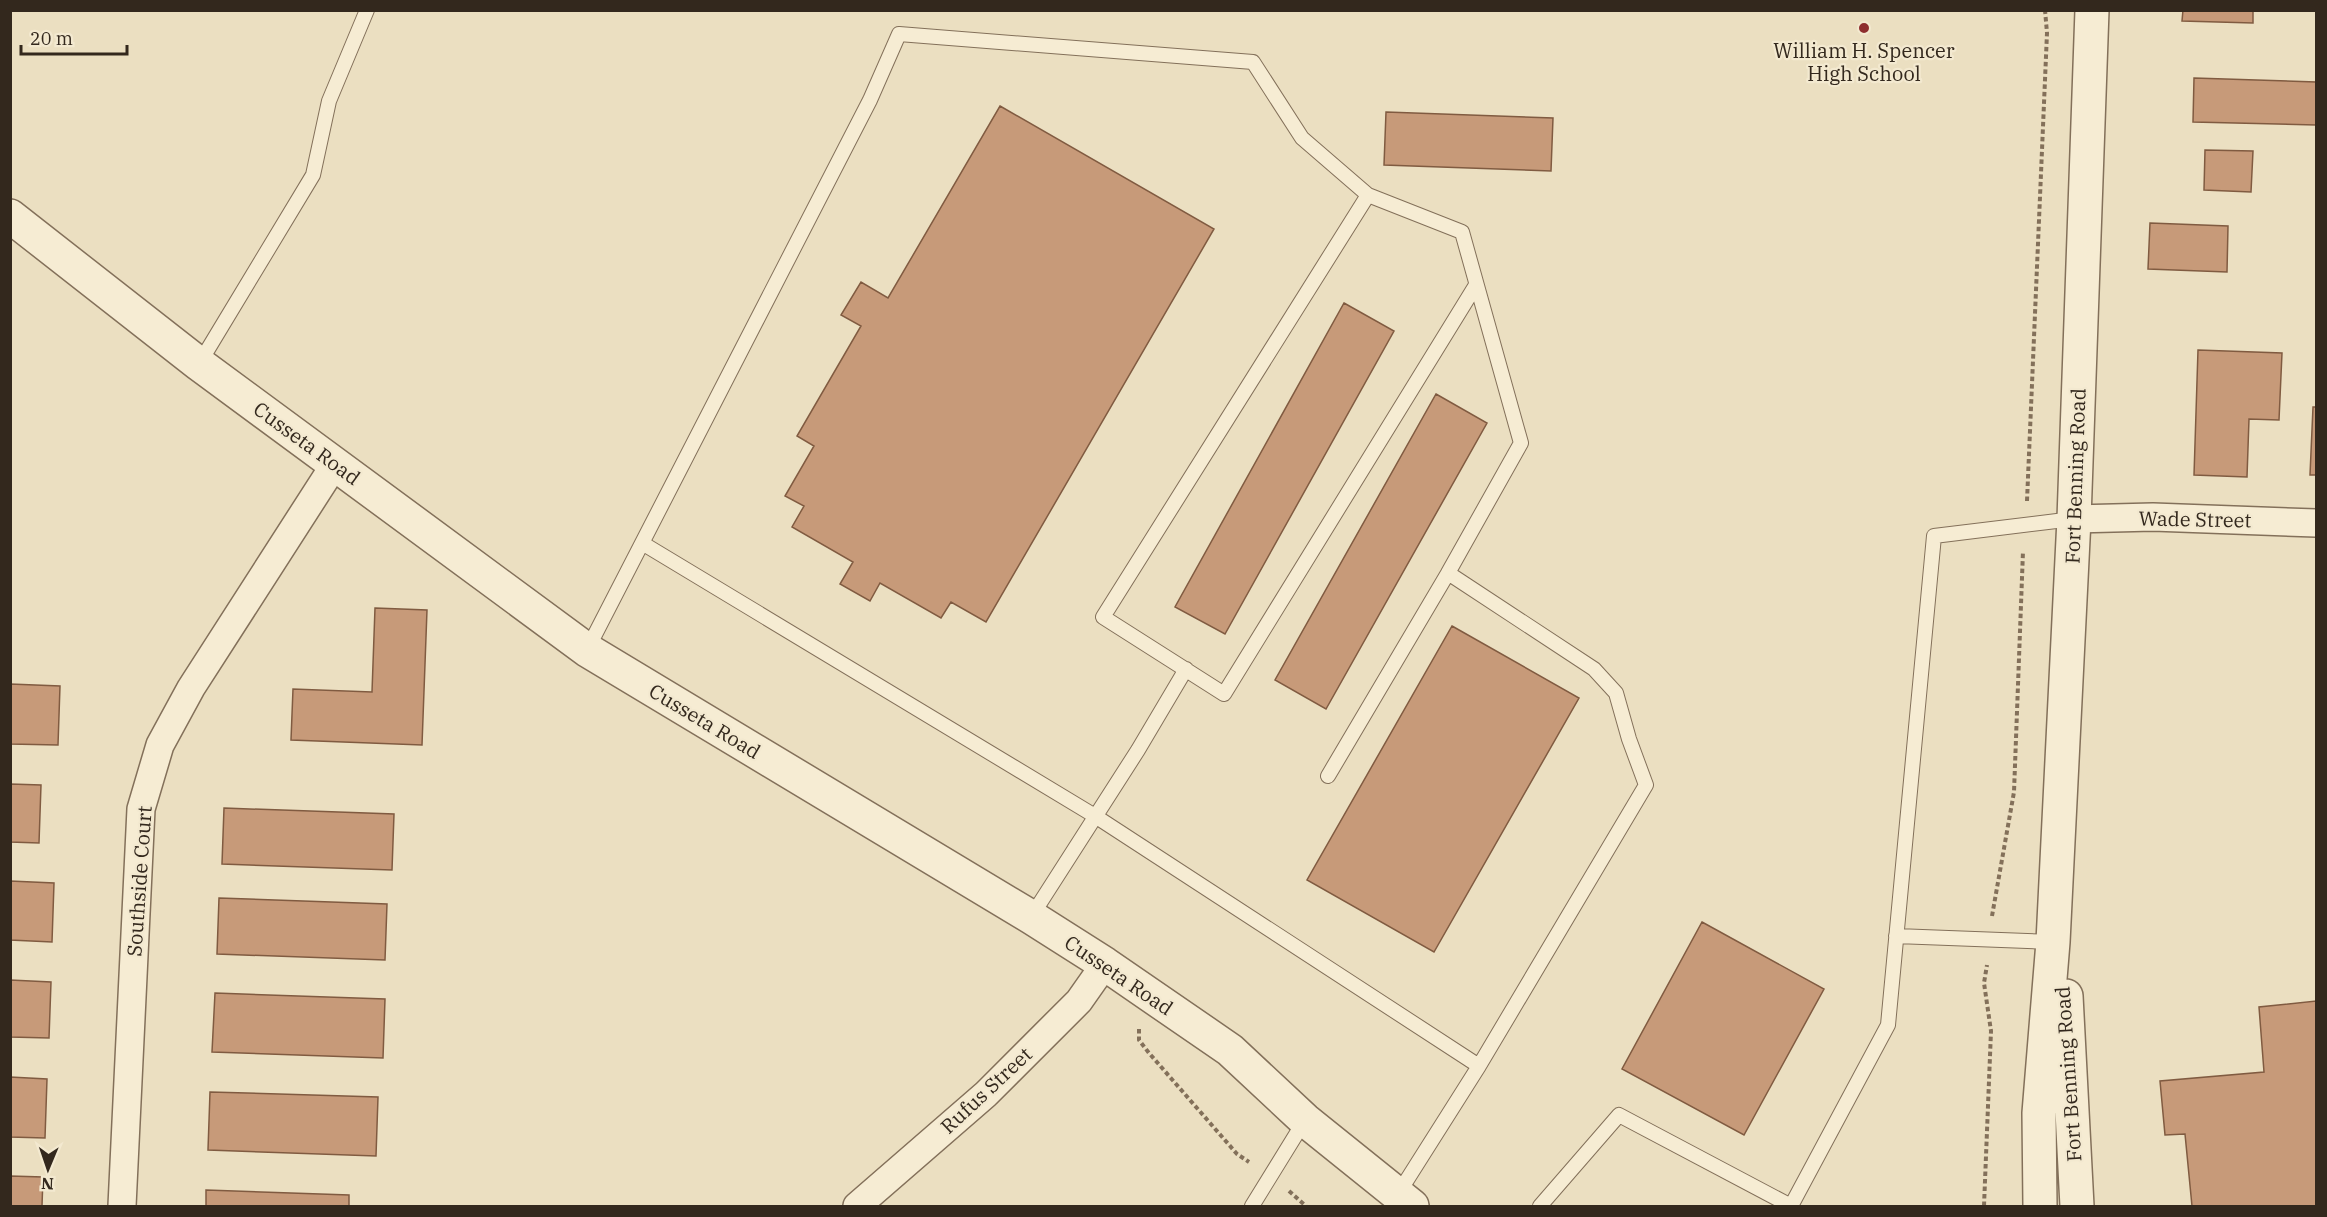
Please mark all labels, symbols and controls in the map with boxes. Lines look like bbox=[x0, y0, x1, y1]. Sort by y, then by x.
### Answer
scale bar bbox=[21, 18, 128, 56]
marker: William H. Spencer High School bbox=[1857, 21, 1871, 35]
text: 20 m bbox=[30, 27, 73, 50]
place label: William H. Spencer High School bbox=[1773, 37, 1955, 87]
street label: Fort Benning Road bbox=[2058, 388, 2092, 564]
street label: Cusseta Road bbox=[248, 395, 366, 491]
street label: Wade Street bbox=[2138, 505, 2252, 533]
street label: Cusseta Road bbox=[644, 677, 766, 765]
street label: Southside Court bbox=[120, 805, 158, 957]
street label: Cusseta Road bbox=[1059, 929, 1179, 1021]
street label: Fort Benning Road bbox=[2048, 985, 2088, 1163]
street label: Rufus Street bbox=[935, 1041, 1037, 1139]
north arrow bbox=[18, 1139, 78, 1199]
text: N bbox=[41, 1174, 54, 1194]

